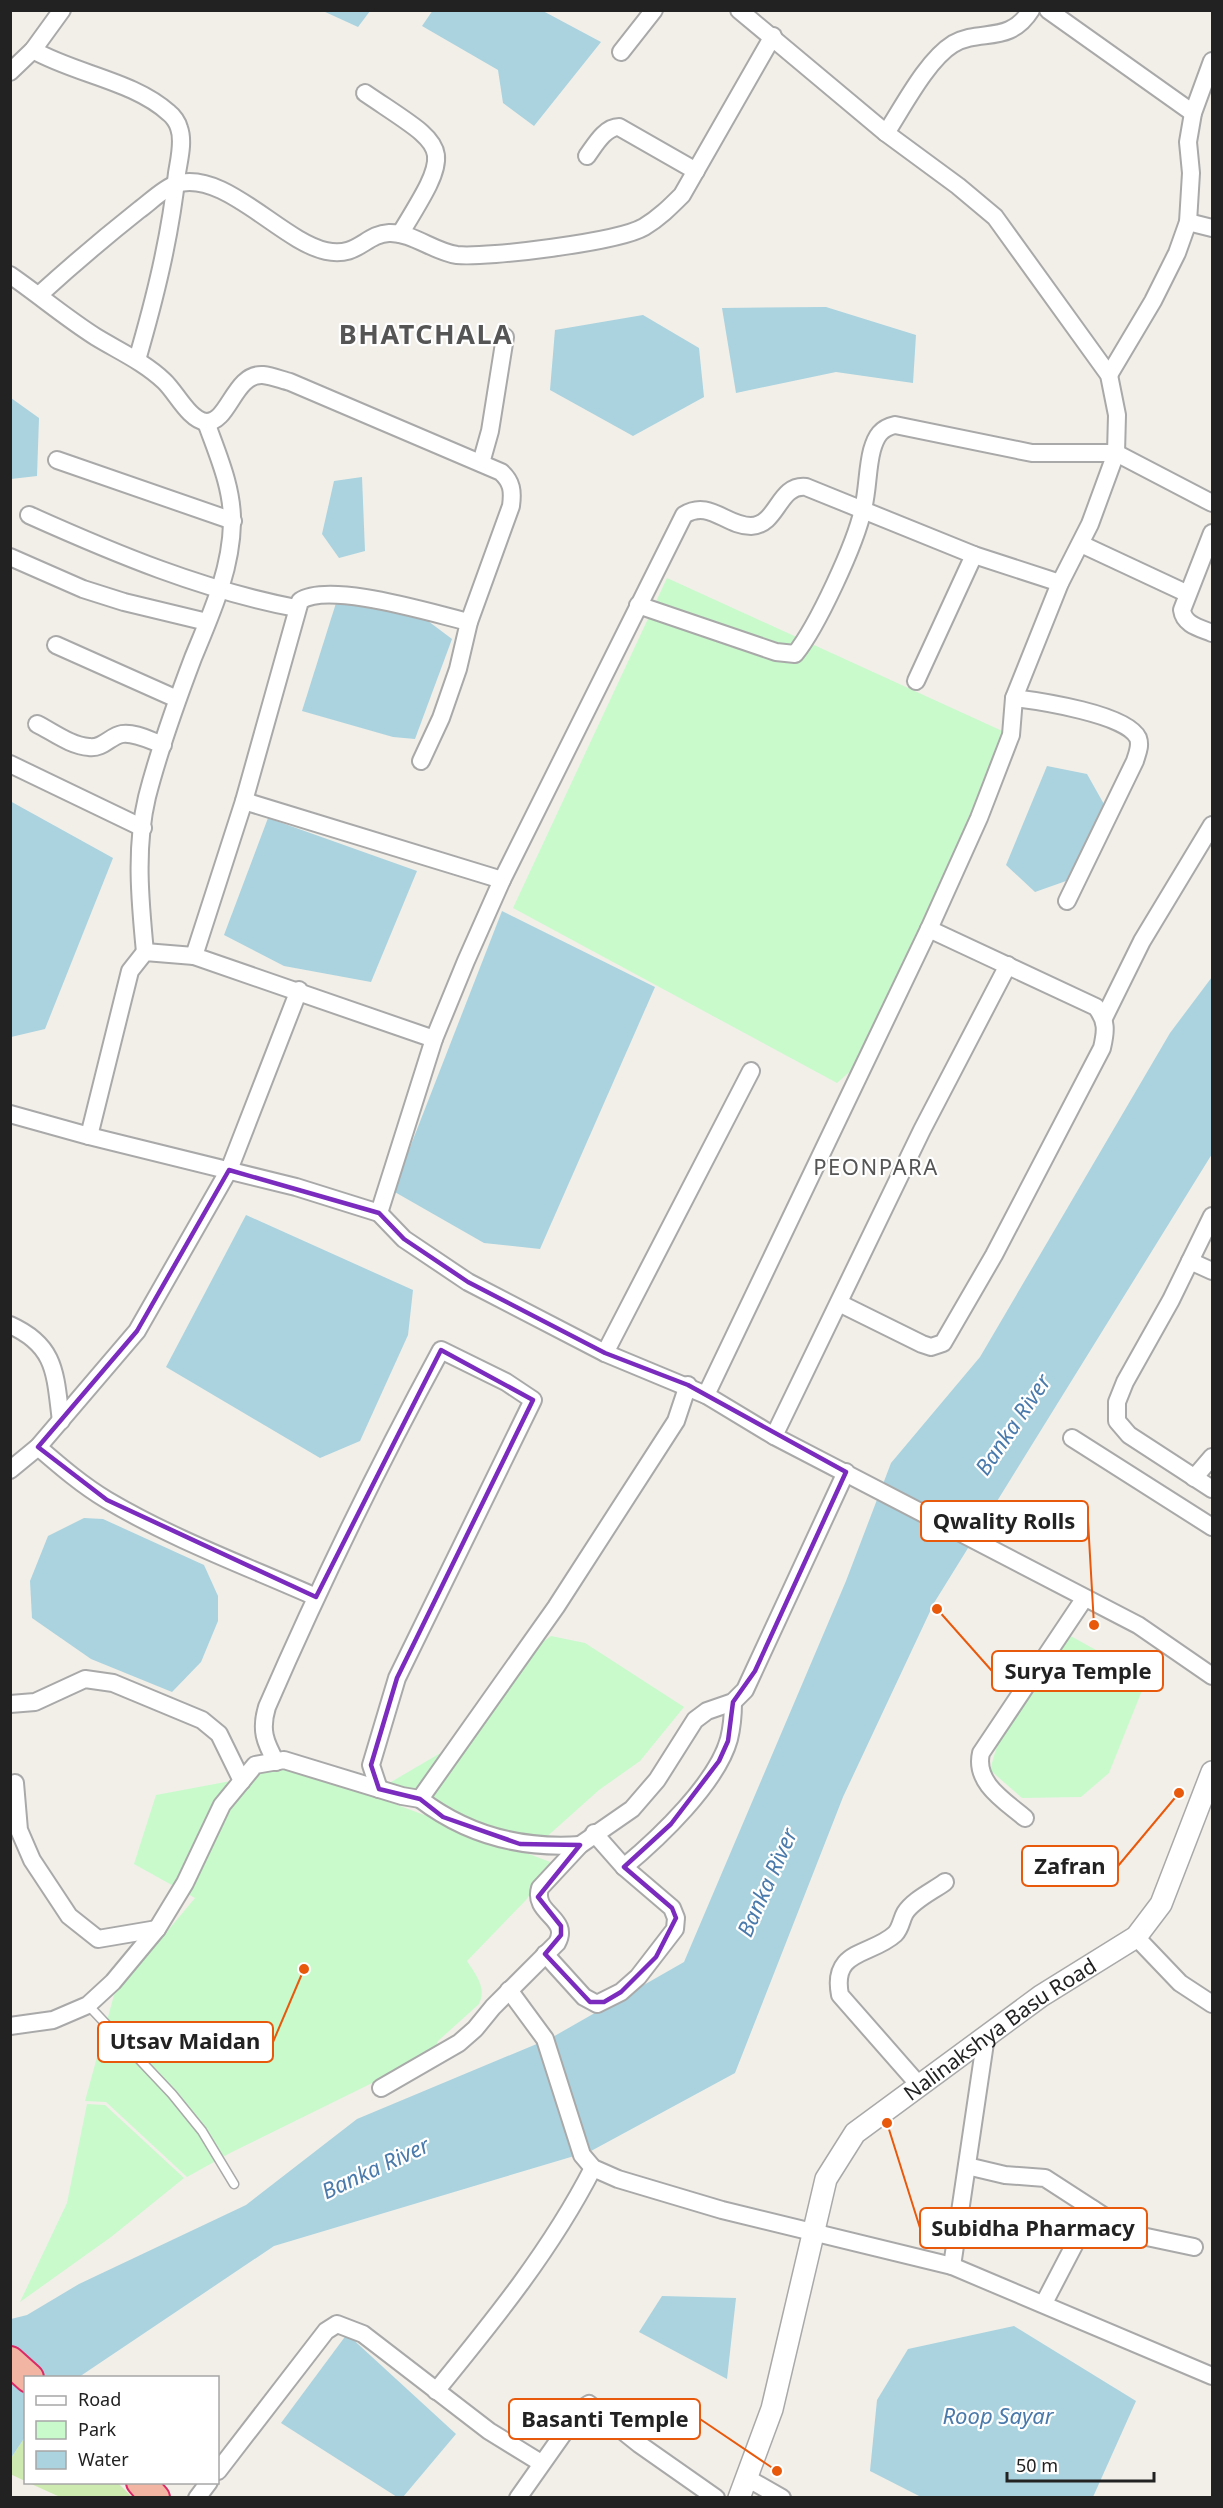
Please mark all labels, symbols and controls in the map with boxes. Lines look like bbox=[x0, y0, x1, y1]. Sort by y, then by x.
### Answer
district label: BHATCHALA bbox=[339, 315, 513, 352]
district label: PEONPARA bbox=[813, 1151, 939, 1181]
water label: Banka River bbox=[967, 1367, 1058, 1480]
callout: Qwality Rolls bbox=[921, 1501, 1088, 1541]
text: Qwality Rolls bbox=[933, 1505, 1075, 1535]
callout: Surya Temple bbox=[992, 1651, 1163, 1691]
text: Surya Temple bbox=[1004, 1655, 1152, 1685]
water label: Banka River bbox=[729, 1822, 804, 1941]
callout: Zafran bbox=[1022, 1846, 1118, 1886]
text: Zafran bbox=[1034, 1850, 1106, 1880]
street label: Nalinakshya Basu Road bbox=[898, 1951, 1101, 2107]
callout: Utsav Maidan bbox=[98, 2022, 273, 2062]
text: Utsav Maidan bbox=[110, 2025, 260, 2055]
water label: Banka River bbox=[316, 2128, 435, 2205]
callout: Subidha Pharmacy bbox=[920, 2208, 1147, 2248]
text: Subidha Pharmacy bbox=[931, 2212, 1135, 2242]
legend bbox=[24, 2376, 219, 2484]
text: Road bbox=[78, 2387, 121, 2411]
callout: Basanti Temple bbox=[509, 2399, 700, 2439]
water label: Roop Sayar bbox=[943, 2400, 1055, 2430]
text: Basanti Temple bbox=[521, 2403, 689, 2433]
text: Park bbox=[78, 2417, 116, 2441]
scale bar bbox=[1007, 2445, 1154, 2483]
text: Water bbox=[78, 2447, 129, 2471]
text: 50 m bbox=[1016, 2453, 1058, 2477]

